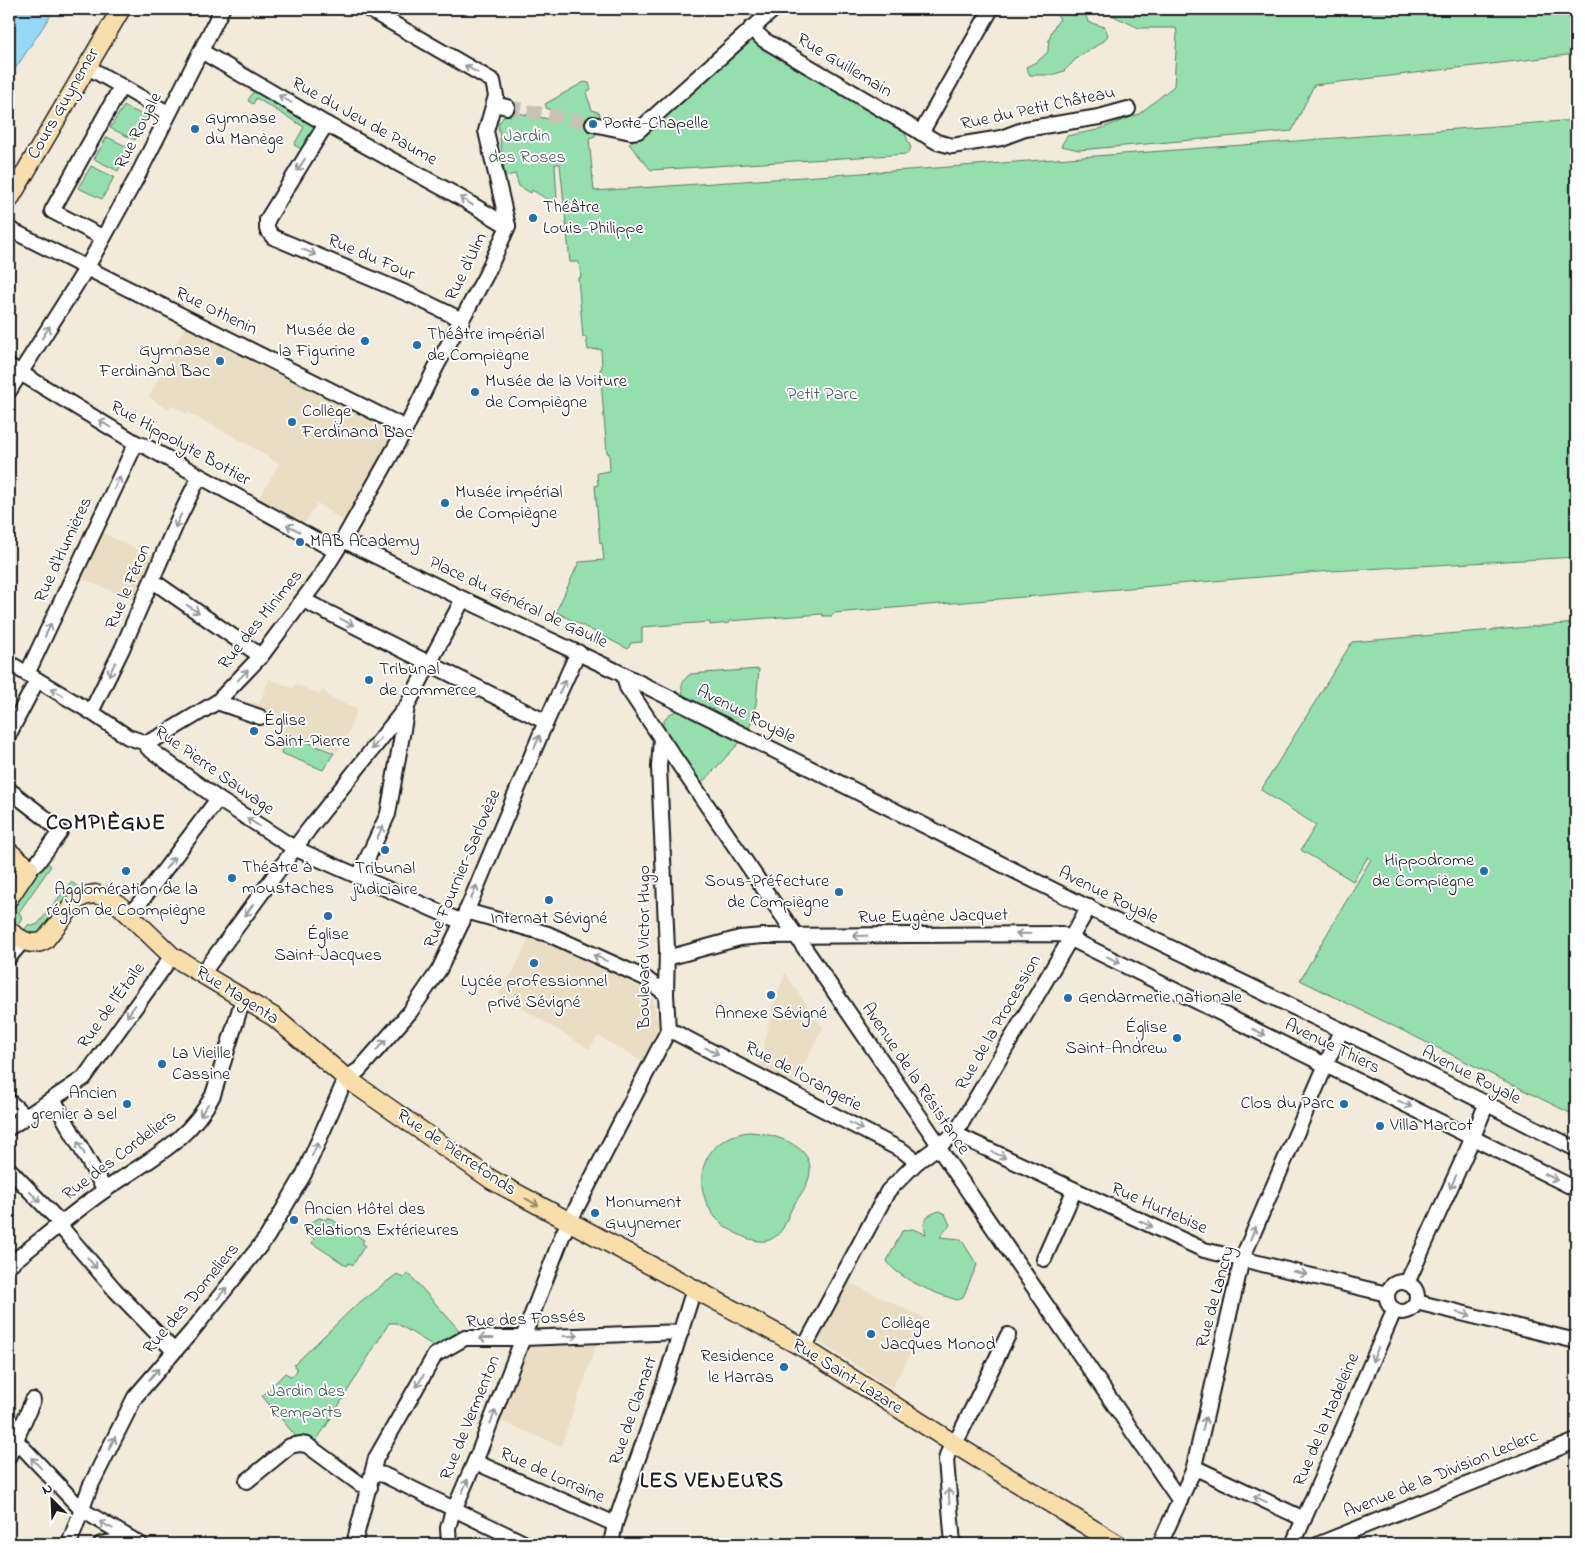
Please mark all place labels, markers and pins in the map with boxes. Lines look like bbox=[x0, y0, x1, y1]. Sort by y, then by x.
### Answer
place label: Gymnase du Manège bbox=[205, 106, 285, 154]
place label: Porte-Chapelle bbox=[603, 111, 709, 137]
marker: Porte-Chapelle bbox=[587, 118, 599, 130]
marker: Gymnase du Manège bbox=[189, 123, 201, 135]
place label: Théâtre Louis-Philippe bbox=[543, 195, 644, 242]
marker: Théâtre Louis-Philippe bbox=[527, 212, 539, 224]
place label: Musée de la Figurine bbox=[279, 318, 356, 366]
place label: Théâtre impérial de Compiègne bbox=[427, 322, 544, 370]
marker: Musée de la Figurine bbox=[359, 335, 371, 347]
place label: Gymnase Ferdinand Bac bbox=[98, 338, 211, 385]
marker: Théâtre impérial de Compiègne bbox=[411, 339, 423, 351]
marker: Gymnase Ferdinand Bac bbox=[214, 355, 226, 367]
place label: Musée de la Voiture de Compiègne bbox=[485, 369, 628, 417]
marker: Musée de la Voiture de Compiègne bbox=[469, 386, 481, 398]
place label: Collège Ferdinand Bac bbox=[301, 399, 413, 446]
marker: Collège Ferdinand Bac bbox=[286, 416, 298, 428]
place label: Musée impérial de Compiègne bbox=[455, 480, 563, 528]
marker: Musée impérial de Compiègne bbox=[439, 497, 451, 509]
place label: MAB Academy bbox=[310, 529, 420, 555]
marker: MAB Academy bbox=[294, 536, 306, 548]
place label: Tribunal de commerce bbox=[379, 657, 478, 704]
marker: Tribunal de commerce bbox=[363, 674, 375, 686]
place label: Église Saint-Pierre bbox=[264, 708, 351, 755]
marker: Église Saint-Pierre bbox=[248, 725, 260, 737]
marker: Tribunal judiciaire bbox=[379, 844, 391, 856]
place label: Hippodrome de Compiègne bbox=[1372, 848, 1475, 896]
place label: Théatre à moustaches bbox=[242, 855, 334, 902]
place label: Tribunal judiciaire bbox=[350, 856, 418, 903]
marker: Agglomération de la région de Coompiègne bbox=[120, 865, 132, 877]
marker: Hippodrome de Compiègne bbox=[1478, 865, 1490, 877]
place label: Sous-Préfecture de Compiègne bbox=[705, 869, 830, 917]
marker: Théatre à moustaches bbox=[226, 872, 238, 884]
place label: Agglomération de la région de Coompiègne bbox=[46, 877, 206, 925]
marker: Sous-Préfecture de Compiègne bbox=[833, 886, 845, 898]
marker: Internat Sévigné bbox=[543, 894, 555, 906]
place label: Internat Sévigné bbox=[491, 906, 608, 933]
marker: Église Saint-Jacques bbox=[322, 910, 334, 922]
place label: Église Saint-Jacques bbox=[274, 922, 382, 969]
marker: Lycée professionnel privé Sévigné bbox=[528, 957, 540, 969]
place label: Lycée professionnel privé Sévigné bbox=[461, 969, 607, 1017]
place label: Gendarmerie nationale bbox=[1078, 985, 1243, 1011]
marker: Annexe Sévigné bbox=[765, 989, 777, 1001]
marker: Gendarmerie nationale bbox=[1062, 992, 1074, 1004]
place label: Annexe Sévigné bbox=[715, 1001, 828, 1028]
place label: Église Saint-Andrew bbox=[1065, 1015, 1168, 1062]
marker: Église Saint-Andrew bbox=[1171, 1032, 1183, 1044]
place label: La Vieille Cassine bbox=[172, 1041, 232, 1088]
marker: La Vieille Cassine bbox=[156, 1058, 168, 1070]
place label: Ancien grenier à sel bbox=[30, 1081, 117, 1129]
place label: Clos du Parc bbox=[1241, 1091, 1334, 1117]
marker: Ancien grenier à sel bbox=[121, 1098, 133, 1110]
marker: Clos du Parc bbox=[1338, 1098, 1350, 1110]
place label: Villa Marcot bbox=[1389, 1113, 1473, 1139]
marker: Villa Marcot bbox=[1374, 1120, 1386, 1132]
place label: Monument Guynemer bbox=[605, 1190, 682, 1237]
place label: Ancien Hôtel des Relations Extérieures bbox=[304, 1197, 459, 1244]
marker: Monument Guynemer bbox=[589, 1207, 601, 1219]
marker: Ancien Hôtel des Relations Extérieures bbox=[288, 1214, 300, 1226]
place label: Collège Jacques Monod bbox=[881, 1311, 996, 1358]
marker: Collège Jacques Monod bbox=[865, 1328, 877, 1340]
place label: Residence le Harras bbox=[700, 1344, 775, 1391]
marker: Residence le Harras bbox=[778, 1361, 790, 1373]

